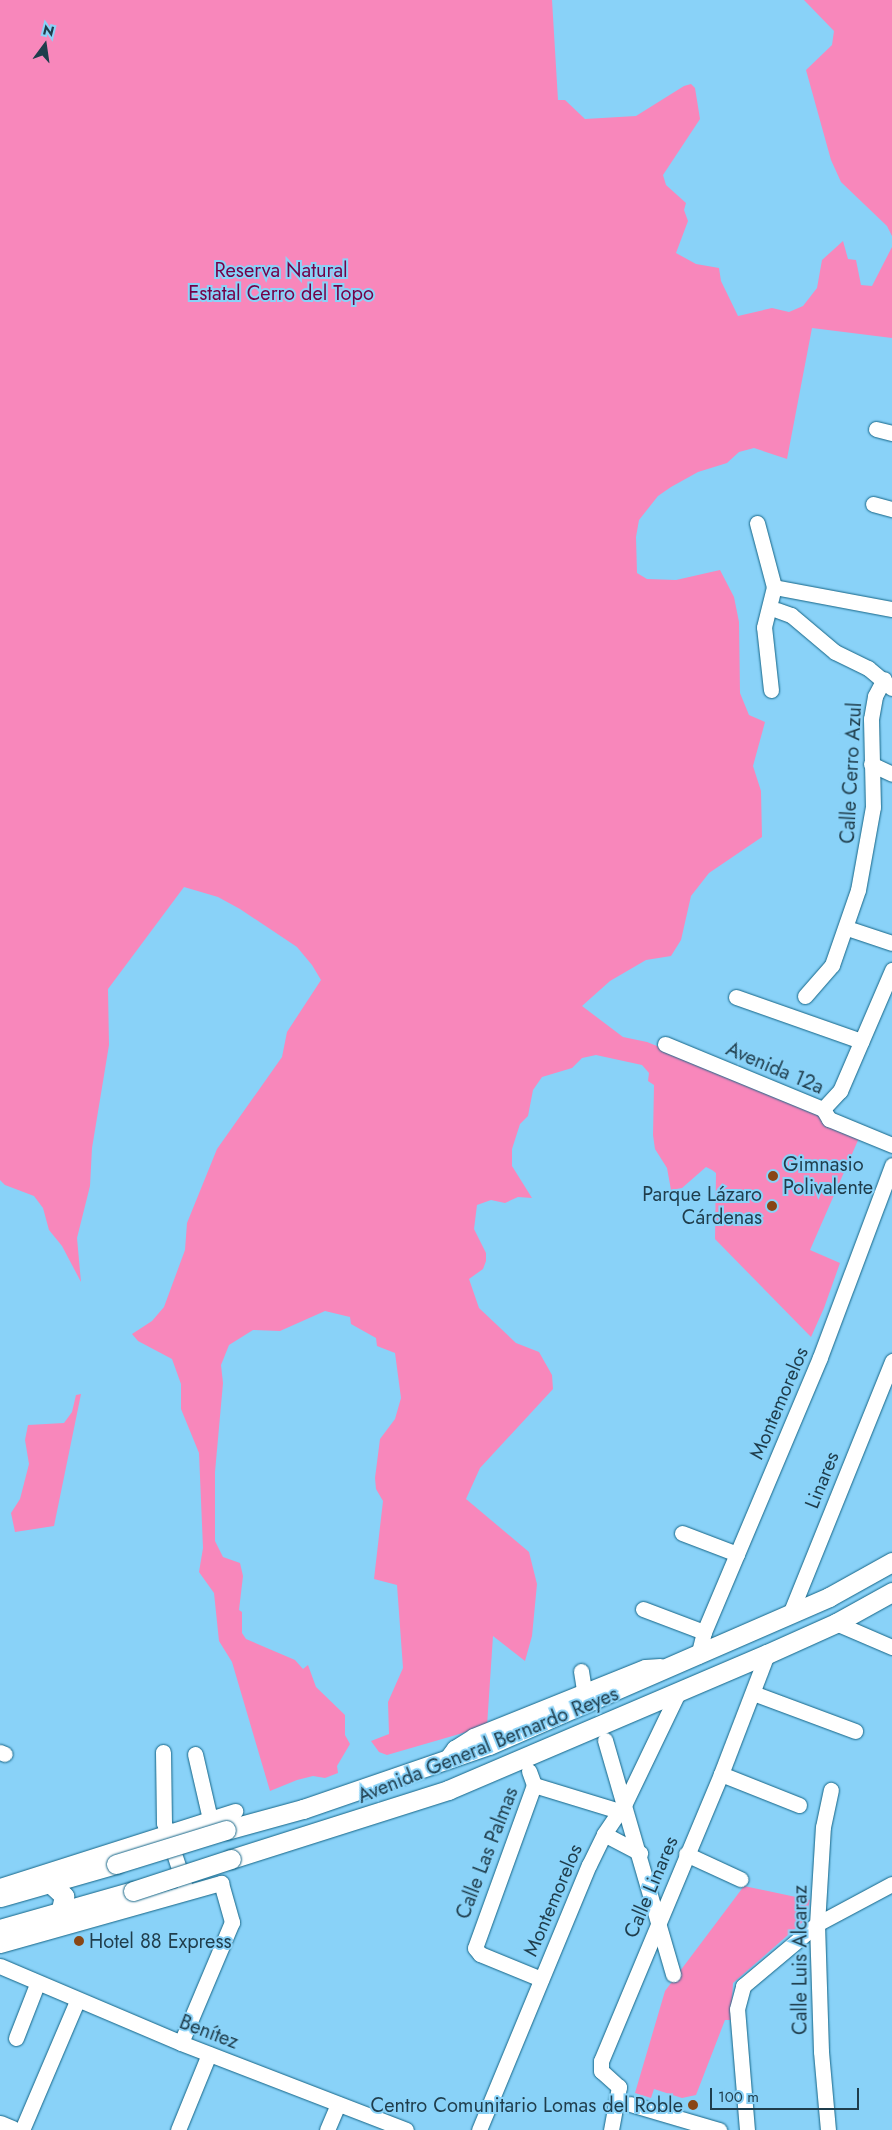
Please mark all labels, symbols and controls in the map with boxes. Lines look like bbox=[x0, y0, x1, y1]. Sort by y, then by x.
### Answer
text: N bbox=[41, 19, 56, 41]
north arrow bbox=[20, 20, 70, 70]
park label: Reserva Natural Estatal Cerro del Topo bbox=[188, 259, 374, 306]
street label: Calle Cerro Azul bbox=[835, 702, 867, 844]
street label: Avenida 12a bbox=[723, 1037, 827, 1099]
place label: Gimnasio Polivalente bbox=[783, 1152, 873, 1199]
marker: Gimnasio Polivalente bbox=[767, 1170, 779, 1182]
place label: Parque Lázaro Cárdenas bbox=[642, 1182, 762, 1229]
marker: Parque Lázaro Cárdenas bbox=[766, 1200, 778, 1212]
street label: Montemorelos bbox=[745, 1343, 813, 1463]
street label: Linares bbox=[800, 1448, 844, 1512]
street label: Avenida General Bernardo Reyes bbox=[354, 1682, 622, 1808]
street label: Calle Las Palmas bbox=[451, 1784, 523, 1922]
street label: Calle Linares bbox=[619, 1833, 683, 1941]
street label: Montemorelos bbox=[519, 1840, 587, 1960]
street label: Calle Luis Alcaraz bbox=[788, 1885, 812, 2035]
place label: Hotel 88 Express bbox=[89, 1929, 232, 1953]
marker: Hotel 88 Express bbox=[73, 1935, 85, 1947]
street label: Benítez bbox=[176, 2010, 242, 2054]
scale bar bbox=[712, 2078, 861, 2110]
text: 100 m bbox=[718, 2086, 759, 2108]
place label: Centro Comunitario Lomas del Roble bbox=[370, 2093, 683, 2117]
marker: Centro Comunitario Lomas del Roble bbox=[687, 2099, 699, 2111]

